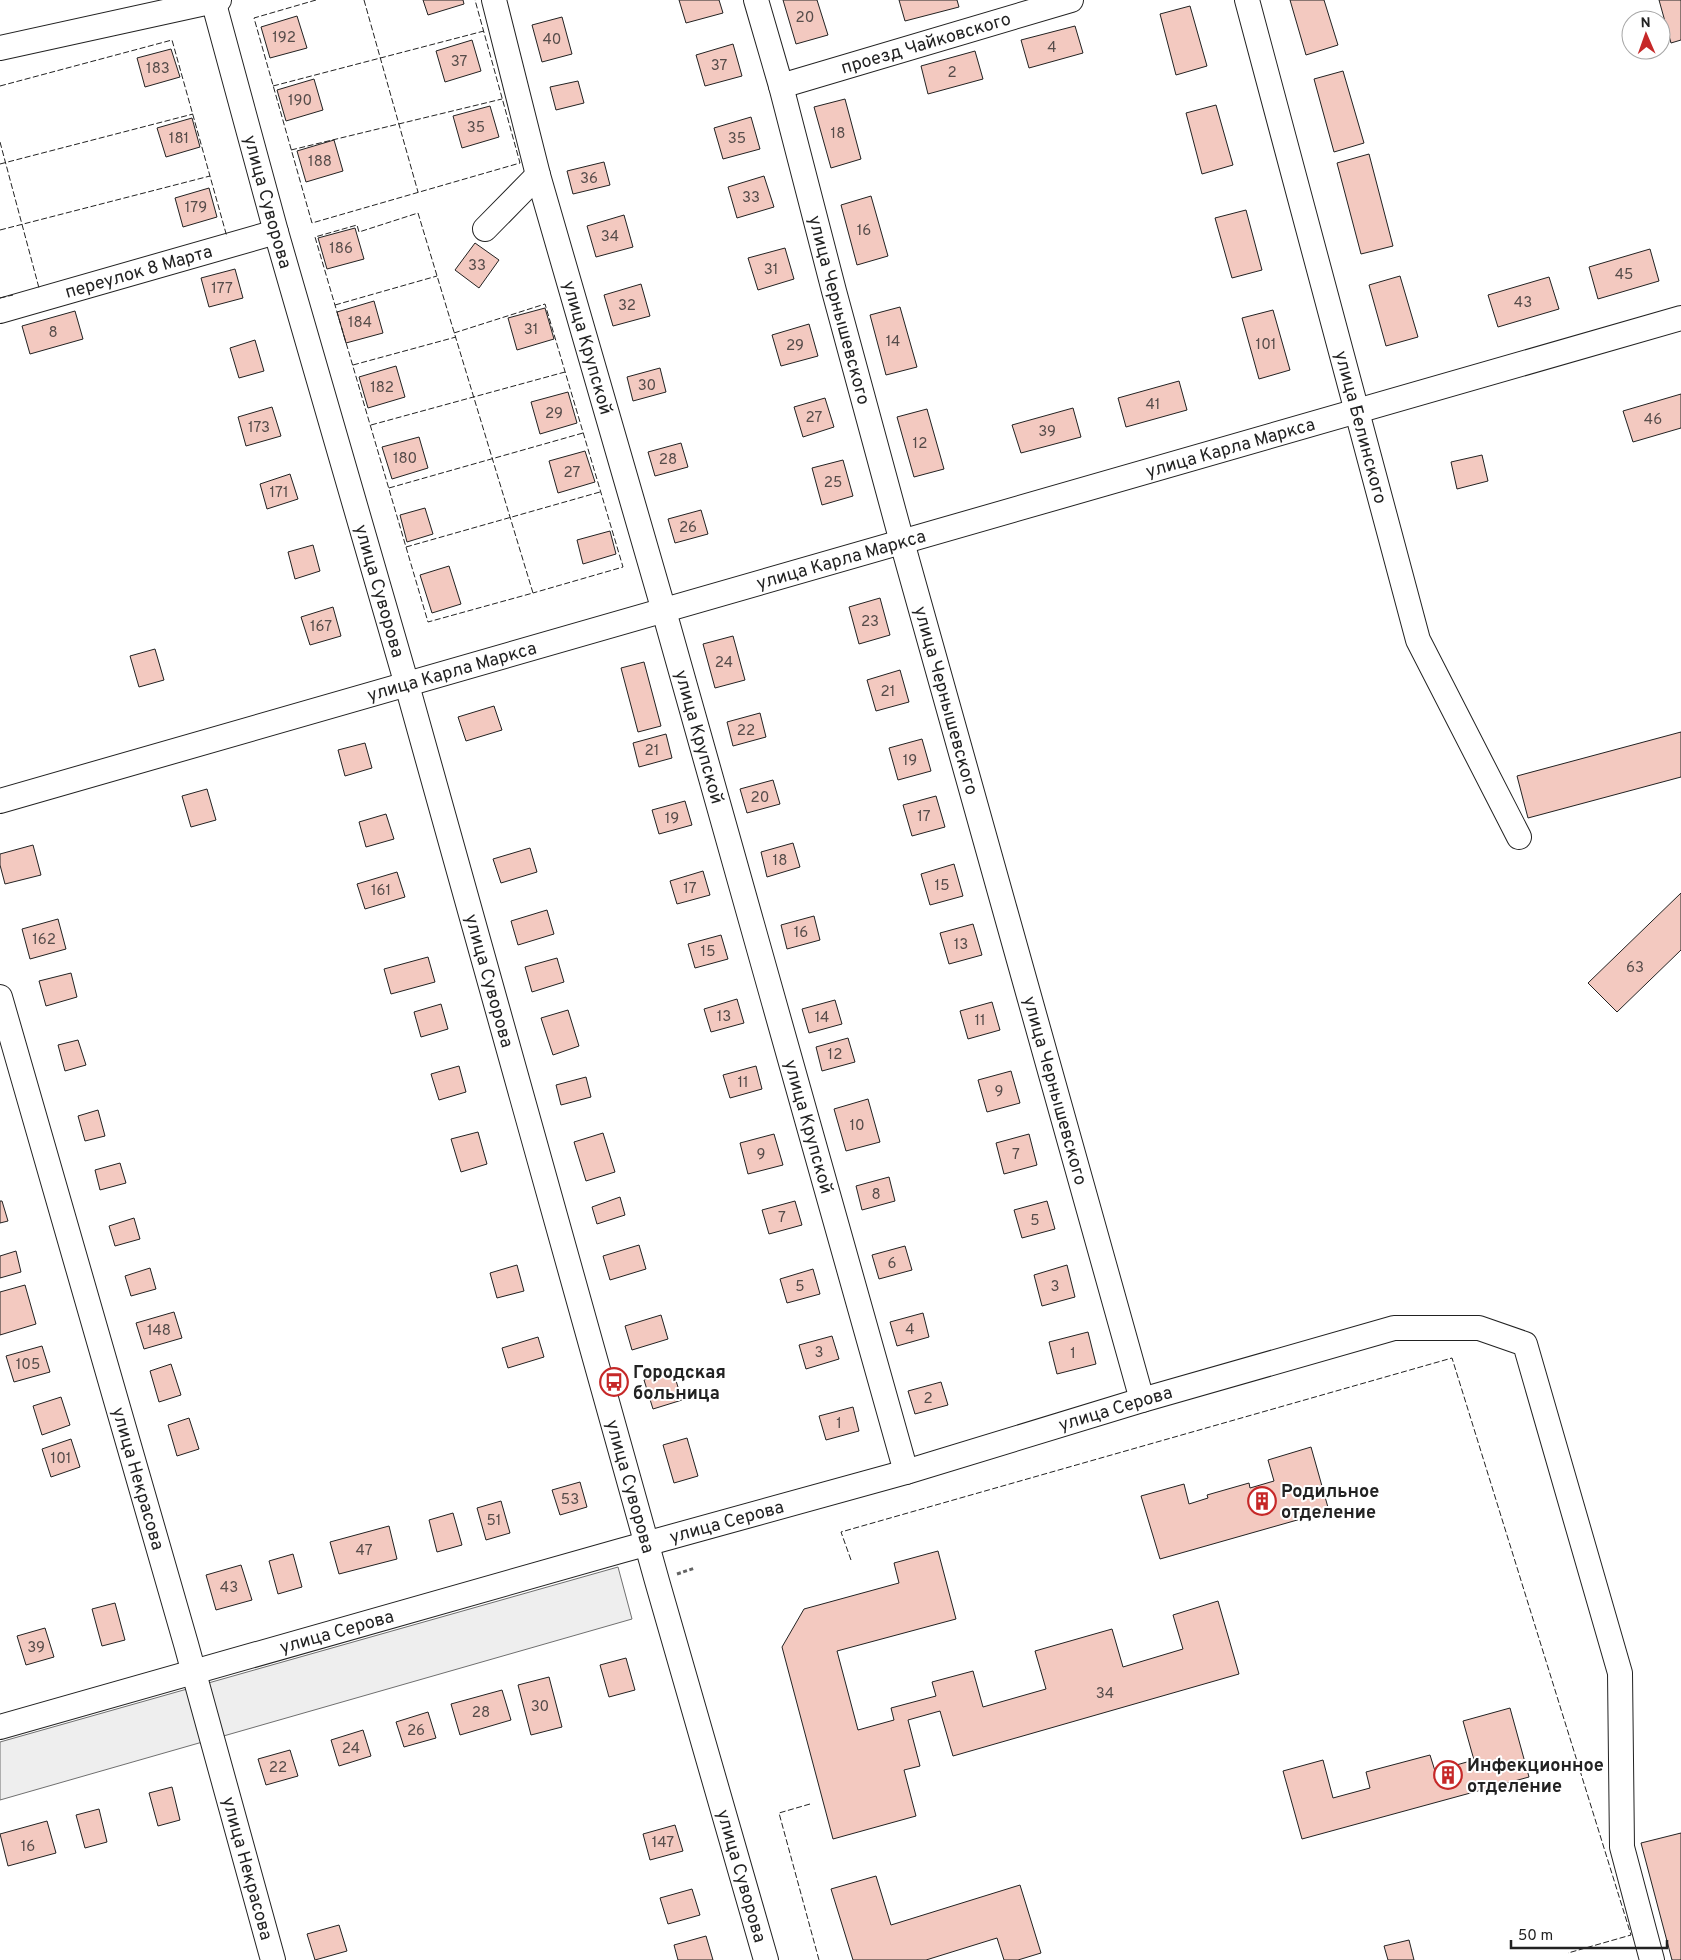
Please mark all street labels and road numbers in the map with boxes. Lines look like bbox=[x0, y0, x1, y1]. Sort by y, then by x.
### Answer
street label: проезд Чайковского bbox=[838, 8, 1014, 81]
street label: улица Суворова bbox=[237, 133, 296, 272]
street label: улица Чернышевского bbox=[802, 213, 874, 407]
street label: переулок 8 Марта bbox=[63, 241, 215, 305]
street label: улица Крупской bbox=[556, 278, 617, 418]
street label: улица Белинского bbox=[1328, 348, 1391, 506]
street label: улица Карла Маркса bbox=[1143, 414, 1318, 484]
street label: улица Суворова bbox=[348, 522, 408, 661]
street label: улица Карла Маркса bbox=[754, 526, 929, 596]
street label: улица Чернышевского bbox=[908, 604, 982, 798]
street label: улица Карла Маркса bbox=[365, 637, 539, 708]
street label: улица Крупской bbox=[668, 668, 728, 807]
street label: улица Суворова bbox=[459, 912, 518, 1050]
street label: улица Чернышевского bbox=[1017, 994, 1091, 1188]
street label: улица Крупской bbox=[778, 1057, 837, 1197]
street label: улица Серова bbox=[1056, 1382, 1175, 1438]
street label: улица Некрасова bbox=[106, 1405, 168, 1553]
street label: улица Суворова bbox=[600, 1418, 659, 1556]
street label: улица Серова bbox=[667, 1496, 787, 1550]
street label: улица Серова bbox=[277, 1606, 397, 1660]
street label: улица Некрасова bbox=[216, 1795, 277, 1943]
street label: улица Суворова bbox=[710, 1807, 770, 1946]

